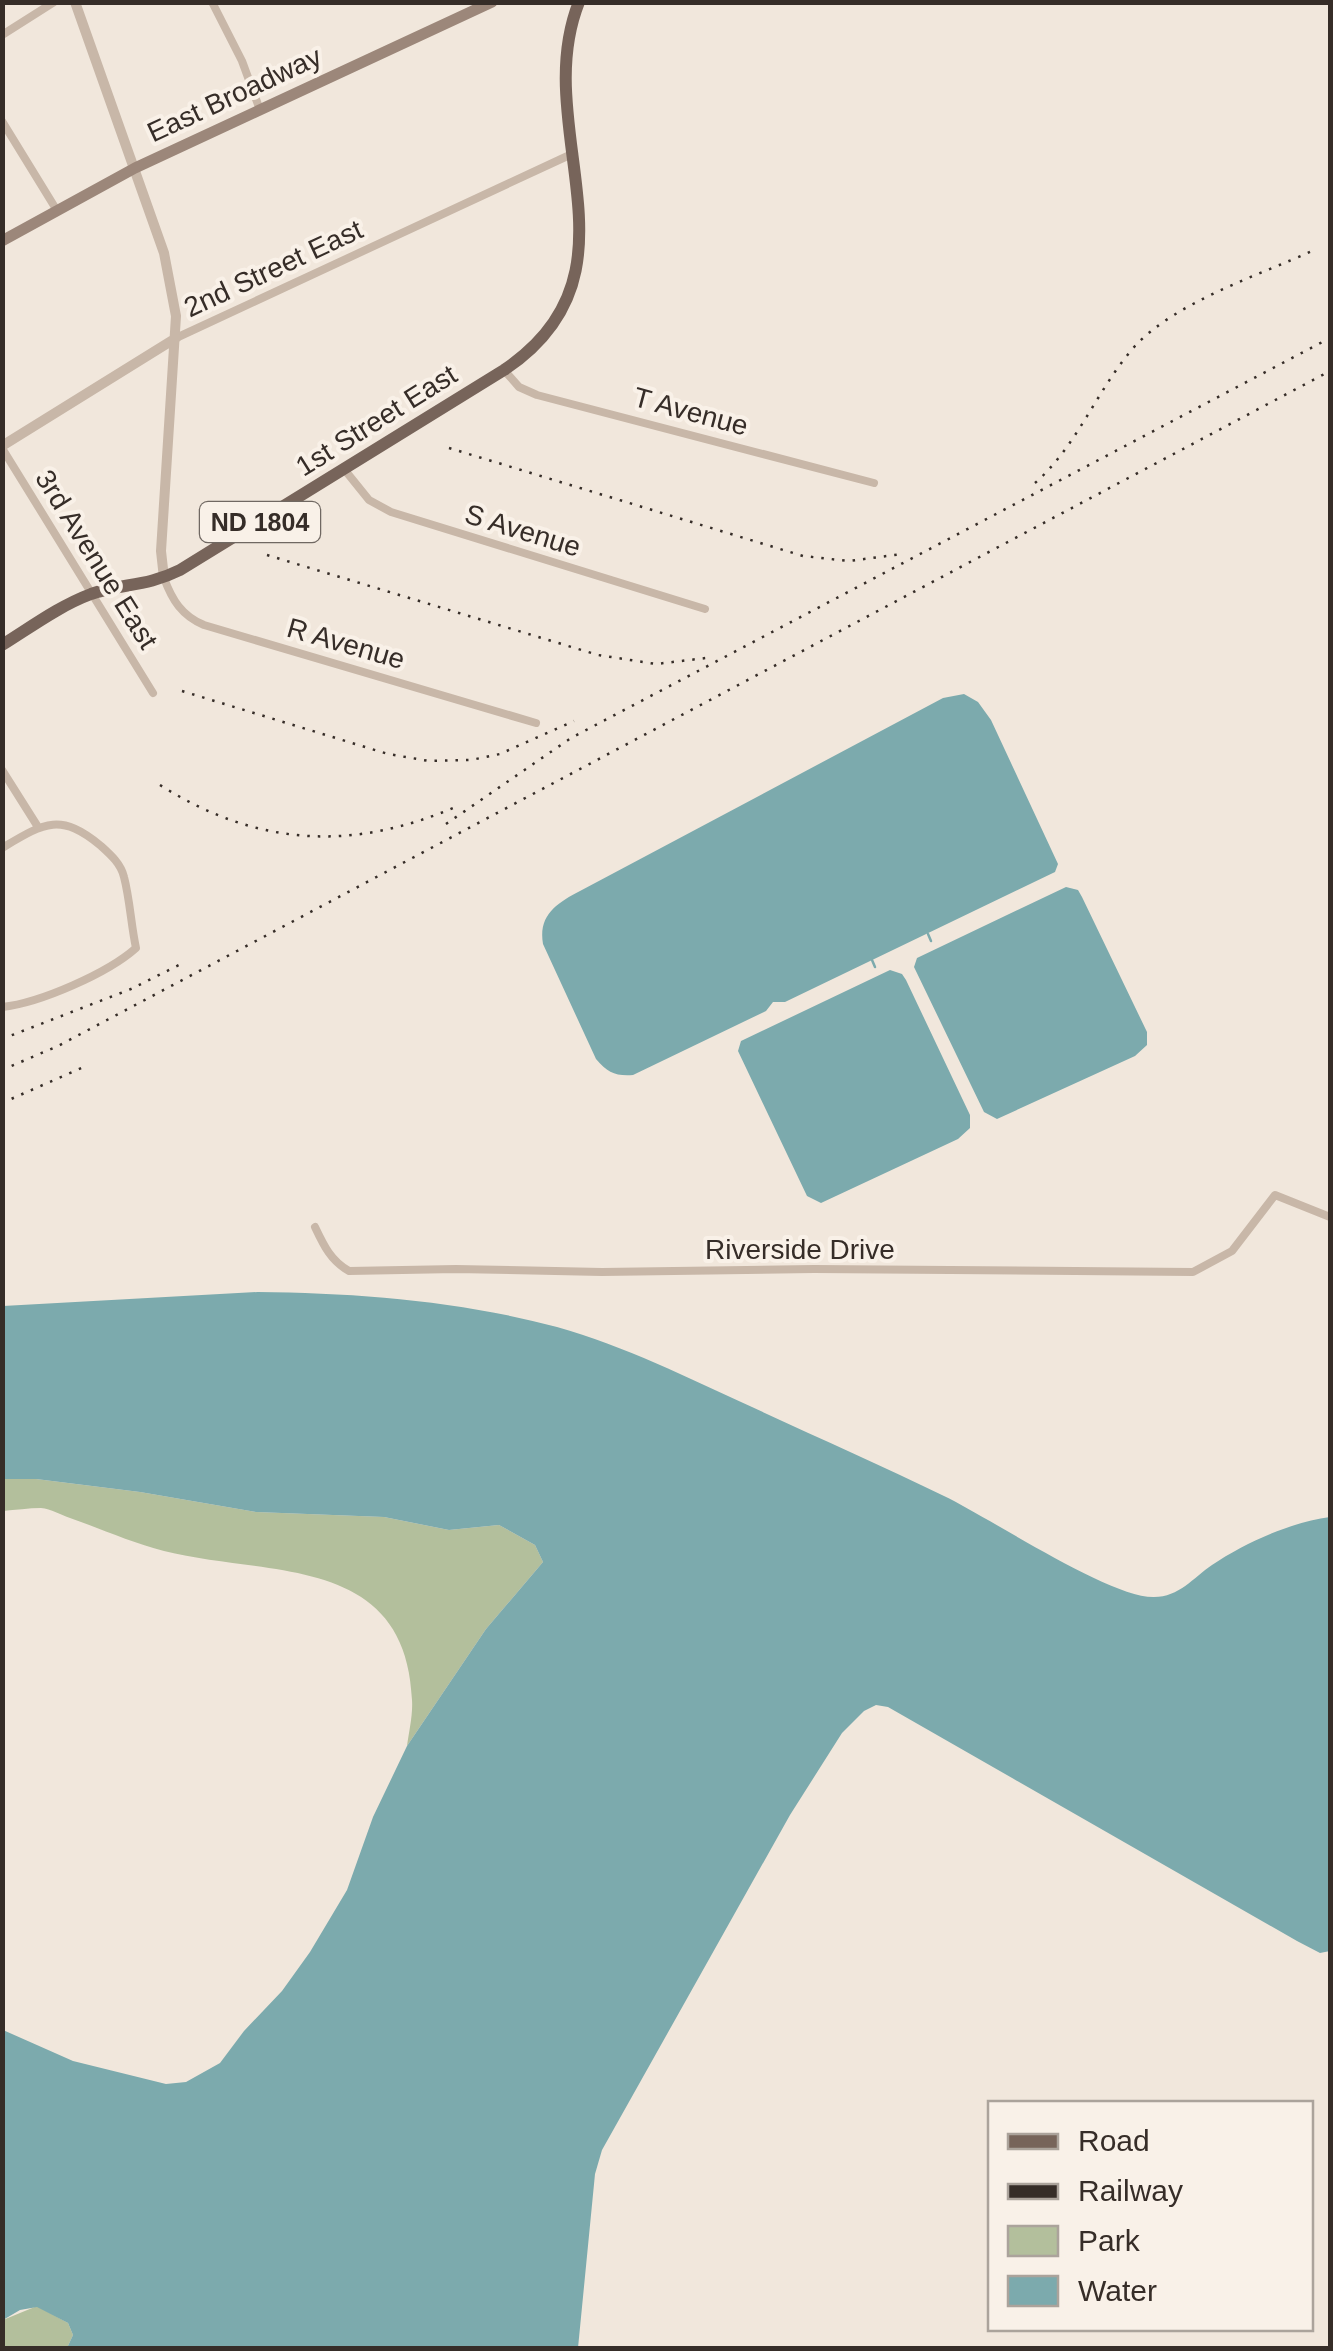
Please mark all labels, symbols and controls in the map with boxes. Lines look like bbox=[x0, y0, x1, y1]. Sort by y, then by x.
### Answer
street label: East Broadway bbox=[142, 41, 326, 148]
street label: 2nd Street East bbox=[179, 214, 367, 323]
street label: 1st Street East bbox=[290, 359, 463, 482]
street label: T Avenue bbox=[630, 381, 752, 442]
street label: 3rd Avenue East bbox=[29, 464, 164, 655]
street label: S Avenue bbox=[461, 498, 584, 563]
road number: ND 1804 bbox=[200, 502, 320, 542]
street label: R Avenue bbox=[283, 612, 408, 675]
street label: Riverside Drive bbox=[705, 1234, 895, 1265]
legend bbox=[988, 2101, 1313, 2331]
text: Road bbox=[1078, 2124, 1150, 2157]
text: Railway bbox=[1078, 2174, 1183, 2207]
text: Park bbox=[1078, 2224, 1141, 2257]
text: Water bbox=[1078, 2274, 1157, 2307]

